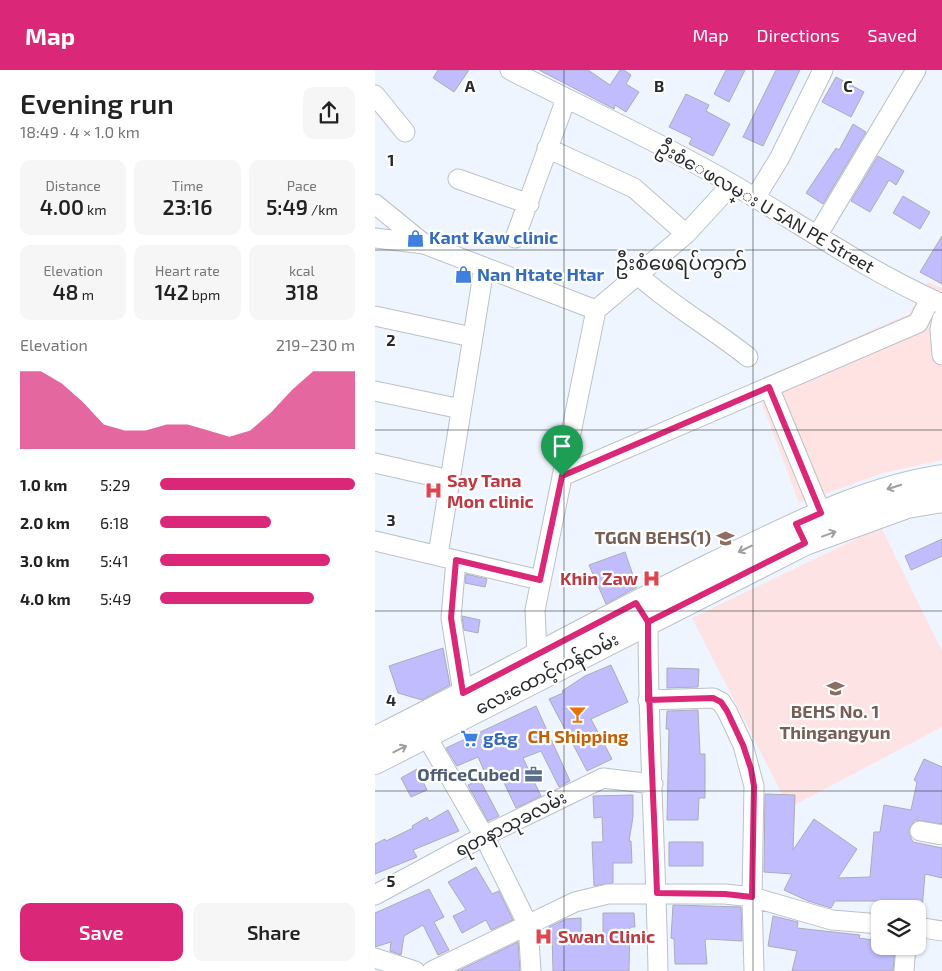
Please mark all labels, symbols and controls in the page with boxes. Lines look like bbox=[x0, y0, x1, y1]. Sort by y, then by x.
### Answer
text: Map bbox=[25, 21, 75, 50]
text: Map bbox=[692, 24, 729, 46]
text: Directions bbox=[757, 24, 840, 46]
text: Saved bbox=[868, 24, 917, 46]
text: A bbox=[465, 76, 476, 95]
text: B bbox=[654, 76, 664, 95]
text: C bbox=[843, 76, 853, 95]
text: Evening run bbox=[20, 86, 174, 120]
button: share bbox=[303, 87, 355, 139]
text: 18:49 · 4 × 1.0 km bbox=[20, 122, 140, 141]
street label: ဦးစံေဖလမ္း U SAN PE Street bbox=[652, 135, 879, 282]
text: 1 bbox=[388, 150, 394, 169]
text: Distance bbox=[46, 177, 101, 194]
text: Time bbox=[172, 177, 203, 194]
text: Pace bbox=[287, 177, 317, 194]
text: 4.00 bbox=[40, 194, 84, 219]
text: 23:16 bbox=[162, 194, 213, 219]
text: 5:49 bbox=[266, 194, 308, 219]
text: km bbox=[84, 201, 107, 218]
text: /km bbox=[308, 201, 338, 218]
place label: Kant Kaw clinic bbox=[429, 226, 558, 248]
shop icon: Kant Kaw clinic bbox=[405, 228, 425, 248]
district label: ဦးစံဖေရပ်ကွက် bbox=[615, 249, 747, 279]
text: Elevation bbox=[43, 262, 103, 279]
text: Heart rate bbox=[155, 262, 220, 279]
text: kcal bbox=[289, 262, 315, 279]
place label: Nan Htate Htar bbox=[477, 263, 605, 285]
shop icon: Nan Htate Htar bbox=[453, 265, 473, 285]
text: 48 bbox=[52, 279, 79, 304]
text: 142 bbox=[155, 279, 189, 304]
text: 318 bbox=[285, 279, 319, 304]
text: m bbox=[79, 286, 94, 303]
text: bpm bbox=[189, 286, 220, 303]
text: 2 bbox=[386, 330, 396, 349]
text: Elevation bbox=[20, 335, 88, 354]
text: 219–230 m bbox=[276, 335, 355, 354]
pin bbox=[541, 425, 583, 476]
icon: arrive bbox=[548, 432, 576, 460]
place label: Say Tana Mon clinic bbox=[447, 469, 534, 512]
text: 1.0 km bbox=[20, 475, 67, 494]
text: 5:29 bbox=[100, 475, 131, 494]
hospital icon: Say Tana Mon clinic bbox=[423, 481, 443, 501]
one-way arrow bbox=[887, 483, 903, 492]
text: 3 bbox=[386, 510, 396, 529]
text: 2.0 km bbox=[20, 513, 70, 532]
text: 6:18 bbox=[100, 513, 129, 532]
place label: TGGN BEHS(1) bbox=[594, 526, 711, 548]
school or university icon: TGGN BEHS(1) bbox=[715, 528, 735, 548]
one-way arrow bbox=[821, 529, 836, 538]
one-way arrow bbox=[738, 545, 753, 555]
text: 3.0 km bbox=[20, 551, 70, 570]
text: 5:41 bbox=[100, 551, 129, 570]
place label: Khin Zaw bbox=[560, 567, 639, 589]
hospital icon: Khin Zaw bbox=[642, 569, 662, 589]
text: 4.0 km bbox=[20, 589, 71, 608]
text: 5:49 bbox=[100, 589, 131, 608]
street label: လေးထောင့်ကန်လမ်း bbox=[471, 627, 624, 723]
school or university icon: BEHS No. 1 Thingangyun bbox=[825, 679, 845, 699]
text: 4 bbox=[386, 690, 396, 709]
place label: BEHS No. 1 Thingangyun bbox=[779, 700, 891, 743]
bar icon: CH Shipping bbox=[568, 704, 588, 724]
place label: CH Shipping bbox=[527, 725, 629, 747]
place label: g&g bbox=[483, 727, 518, 749]
supermarket icon: g&g bbox=[459, 729, 479, 749]
one-way arrow bbox=[393, 744, 408, 754]
place label: OfficeCubed bbox=[417, 763, 520, 785]
office icon: OfficeCubed bbox=[524, 765, 544, 785]
street label: ရတနာသုခလမ်း bbox=[451, 785, 572, 865]
text: 5 bbox=[387, 871, 396, 890]
map controls bbox=[871, 900, 926, 955]
button: layers bbox=[871, 900, 926, 955]
button: Save bbox=[20, 903, 183, 961]
button: Share bbox=[193, 903, 355, 961]
place label: Swan Clinic bbox=[558, 925, 655, 947]
hospital icon: Swan Clinic bbox=[534, 927, 554, 947]

